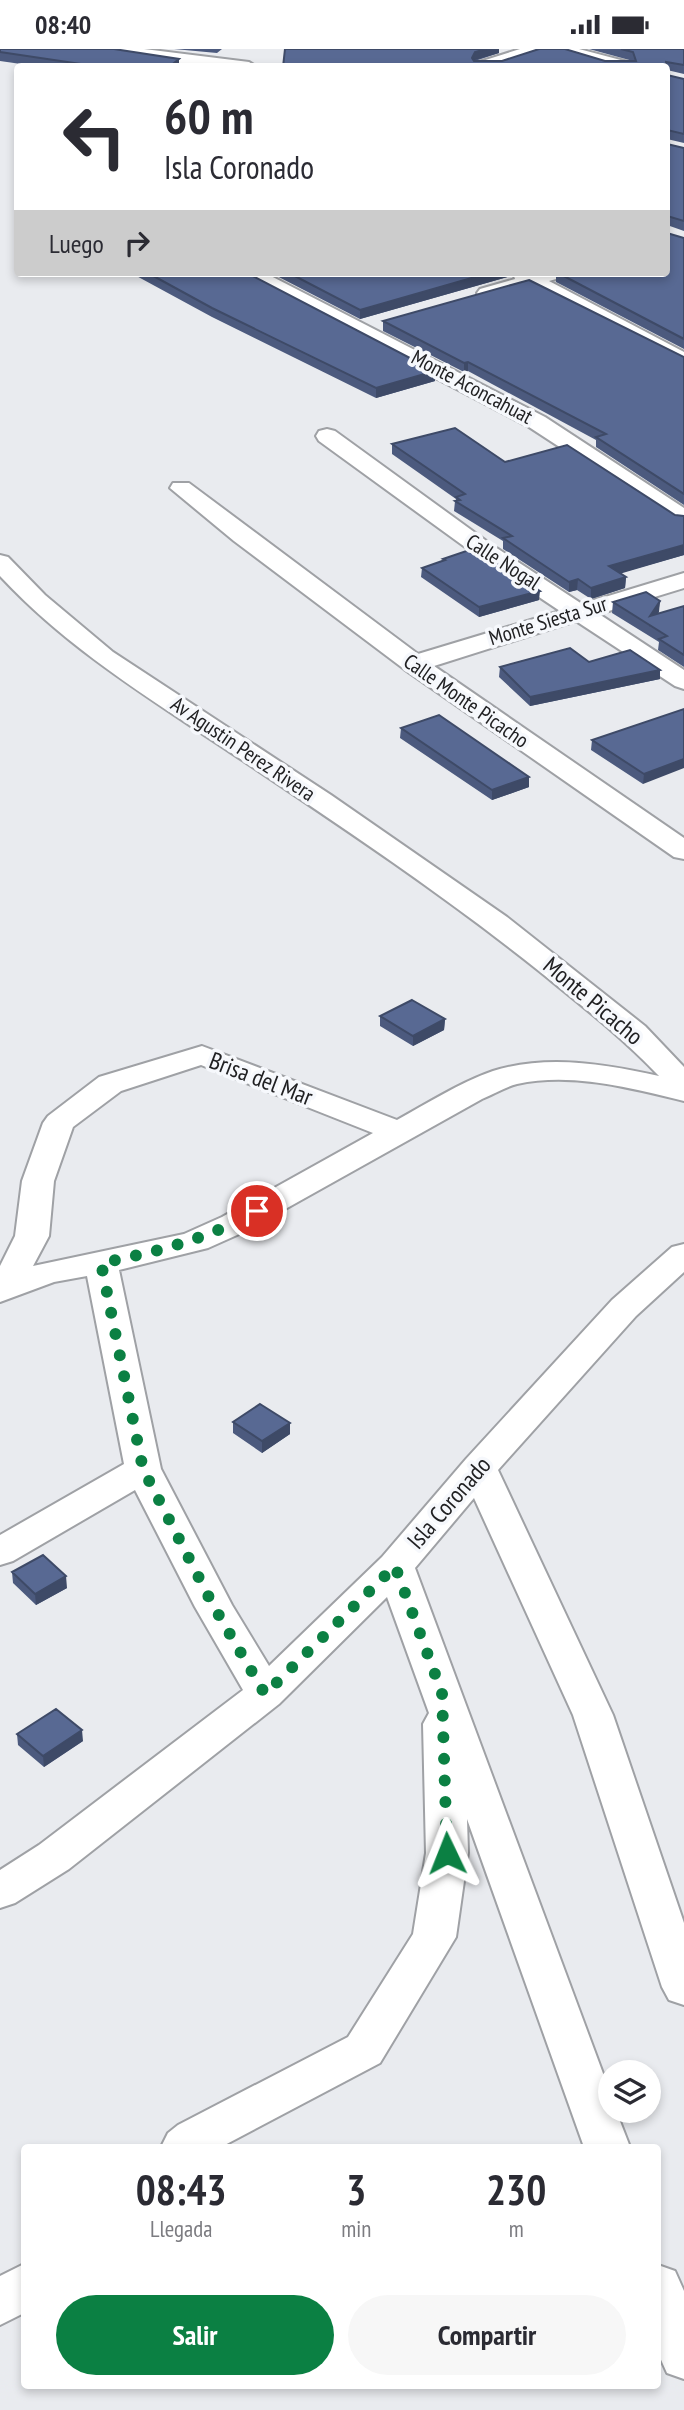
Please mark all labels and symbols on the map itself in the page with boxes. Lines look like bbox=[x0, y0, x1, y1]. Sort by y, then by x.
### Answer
street label: Monte Aconcahuat bbox=[407, 343, 538, 430]
street label: Calle Nogal bbox=[461, 528, 546, 596]
street label: Monte Siesta Sur bbox=[485, 590, 610, 651]
street label: Calle Monte Picacho bbox=[398, 647, 534, 754]
street label: Av Agustin Perez Rivera bbox=[166, 690, 321, 807]
street label: Monte Picacho bbox=[537, 950, 650, 1051]
street label: Brisa del Mar bbox=[205, 1045, 318, 1113]
pin bbox=[227, 1181, 287, 1241]
street label: Isla Coronado bbox=[400, 1450, 497, 1555]
position arrow bbox=[410, 1816, 484, 1890]

